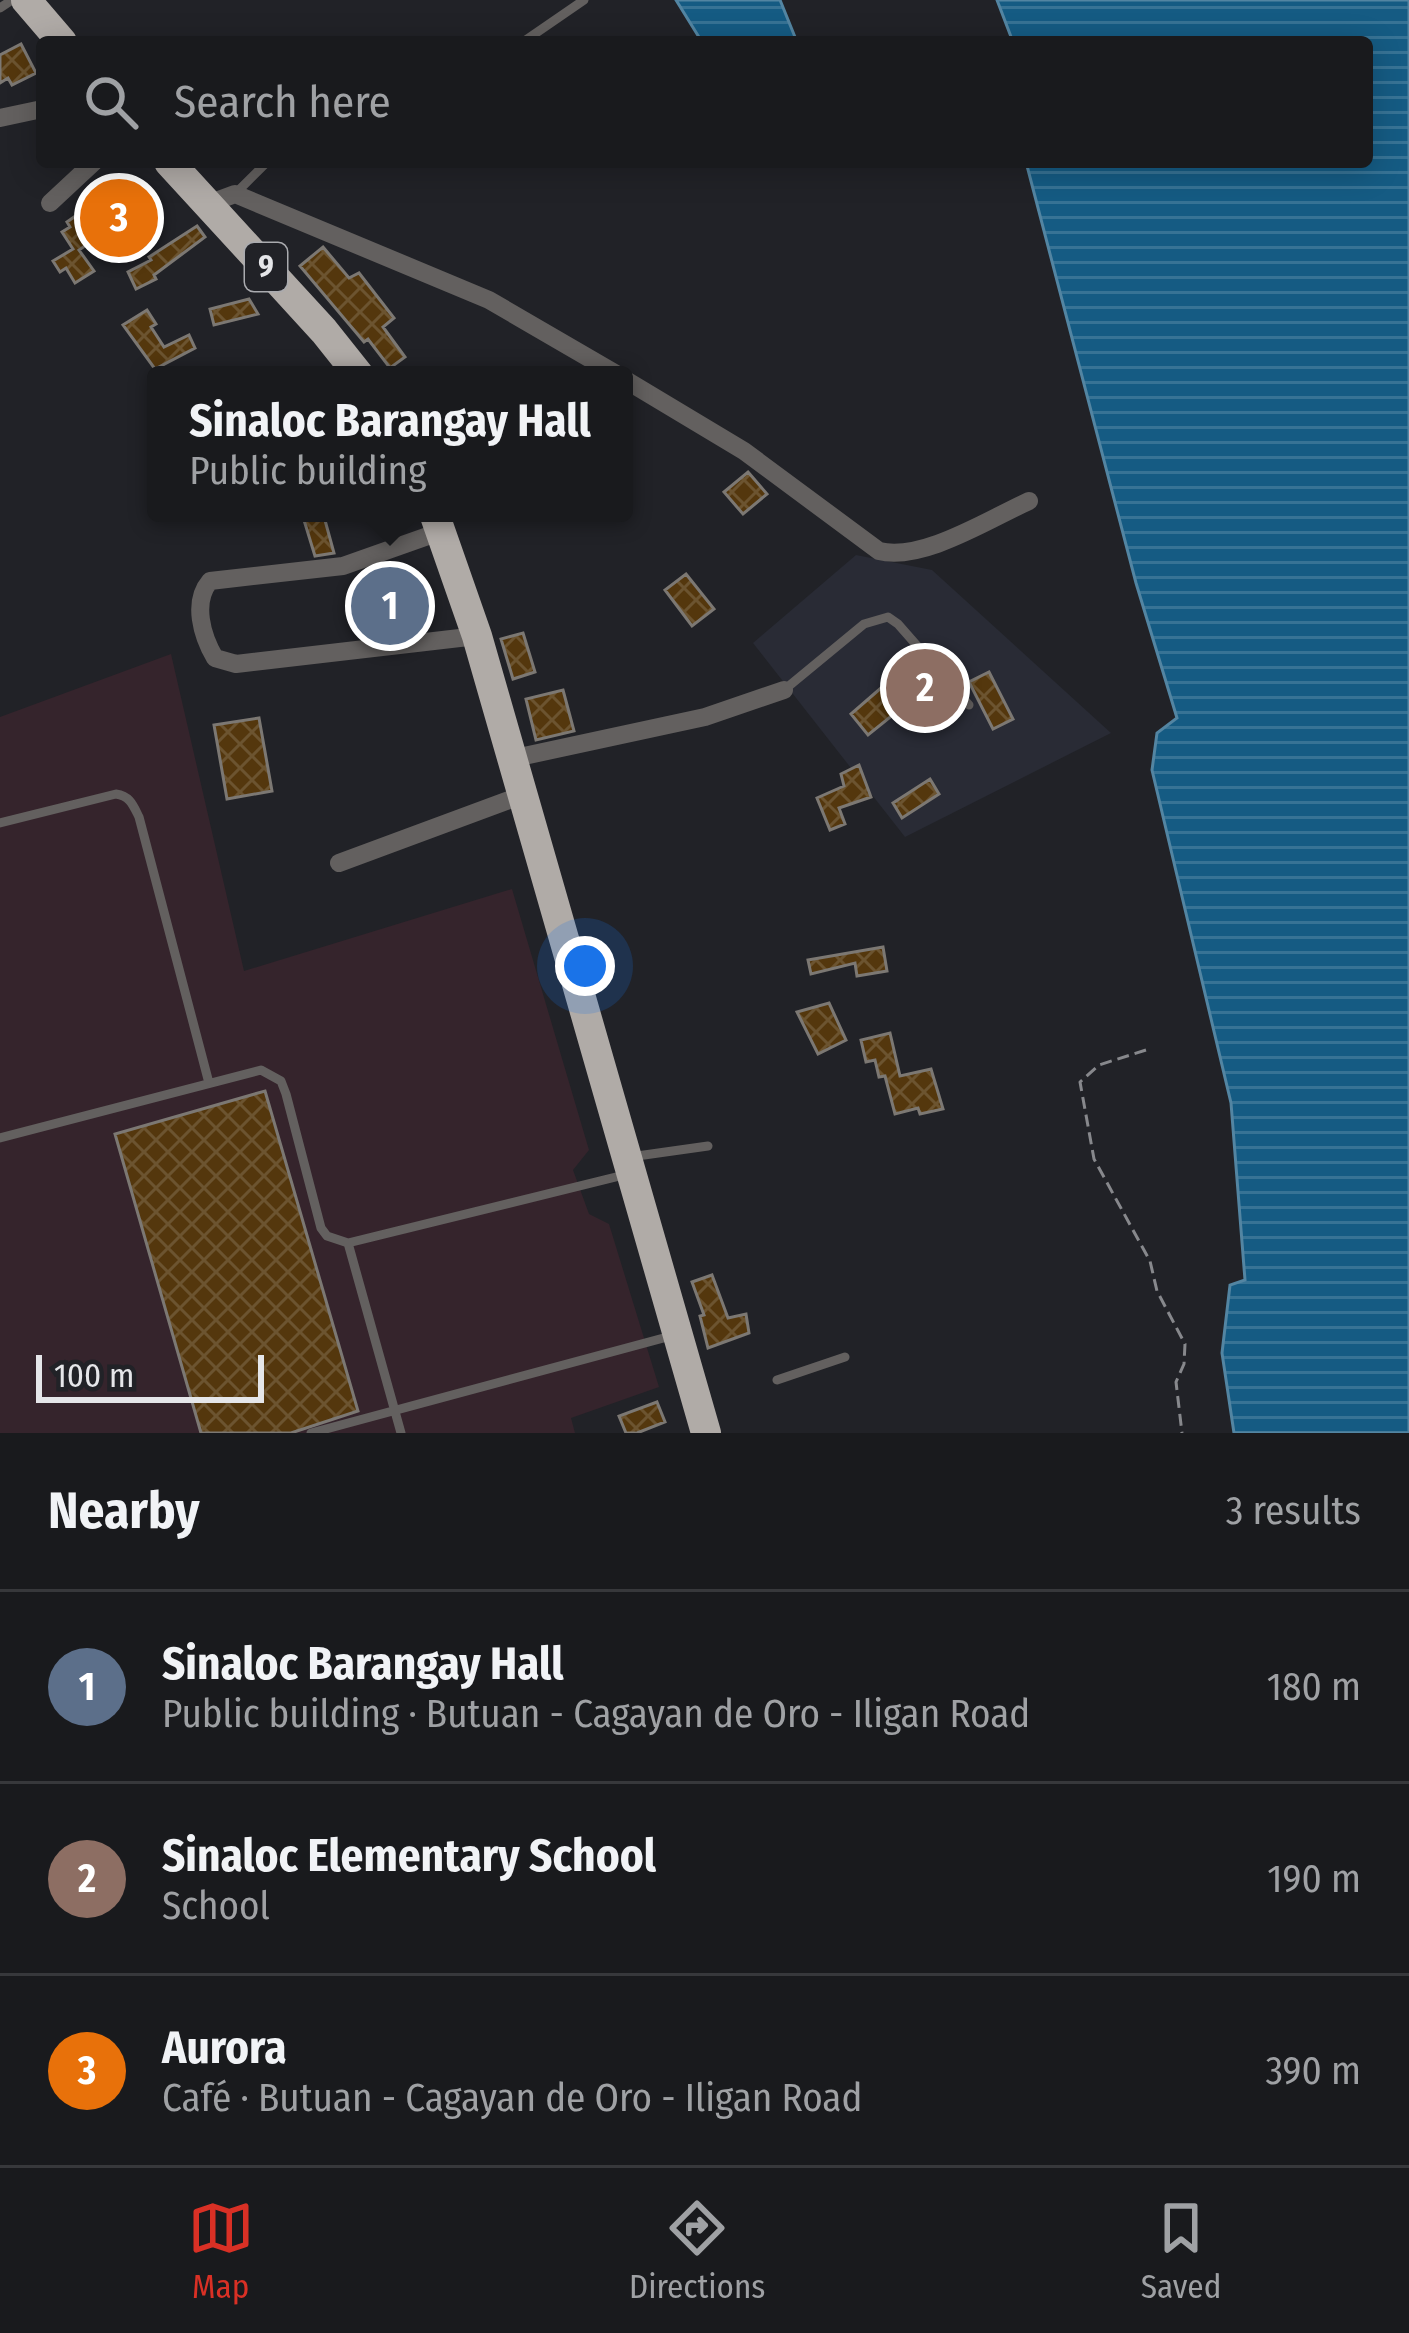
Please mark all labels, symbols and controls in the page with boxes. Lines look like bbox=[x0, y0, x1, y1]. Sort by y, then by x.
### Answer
search box bbox=[36, 36, 1373, 168]
icon: search bbox=[78, 69, 144, 135]
text: Search here bbox=[174, 75, 391, 129]
pin: 3 bbox=[80, 173, 158, 263]
road number: 9 bbox=[245, 243, 287, 291]
popup bbox=[147, 366, 633, 522]
text: Sinaloc Barangay Hall bbox=[189, 394, 591, 448]
text: Public building bbox=[189, 448, 426, 494]
pin: 1 bbox=[351, 561, 429, 651]
pin: 2 bbox=[886, 643, 964, 733]
your location bbox=[555, 936, 615, 996]
scale bar bbox=[36, 1349, 264, 1402]
text: 100 m bbox=[54, 1356, 134, 1396]
text: Nearby bbox=[48, 1480, 200, 1542]
text: 3 results bbox=[1226, 1488, 1361, 1534]
text: Sinaloc Barangay Hall bbox=[162, 1637, 564, 1691]
text: 1 bbox=[79, 1664, 95, 1710]
text: 180 m bbox=[1267, 1664, 1361, 1710]
text: Public building · Butuan - Cagayan de Oro - Iligan Road bbox=[162, 1691, 1030, 1737]
text: Sinaloc Elementary School bbox=[162, 1829, 656, 1883]
text: 2 bbox=[78, 1856, 96, 1902]
text: 190 m bbox=[1267, 1856, 1361, 1902]
text: School bbox=[162, 1883, 270, 1929]
text: Aurora bbox=[162, 2021, 287, 2075]
text: 3 bbox=[78, 2048, 96, 2094]
text: 390 m bbox=[1265, 2048, 1361, 2094]
text: Café · Butuan - Cagayan de Oro - Iligan Road bbox=[162, 2075, 862, 2121]
tab: Map bbox=[188, 2195, 254, 2307]
tab: Directions bbox=[629, 2195, 765, 2307]
tab: Saved bbox=[1141, 2195, 1221, 2307]

